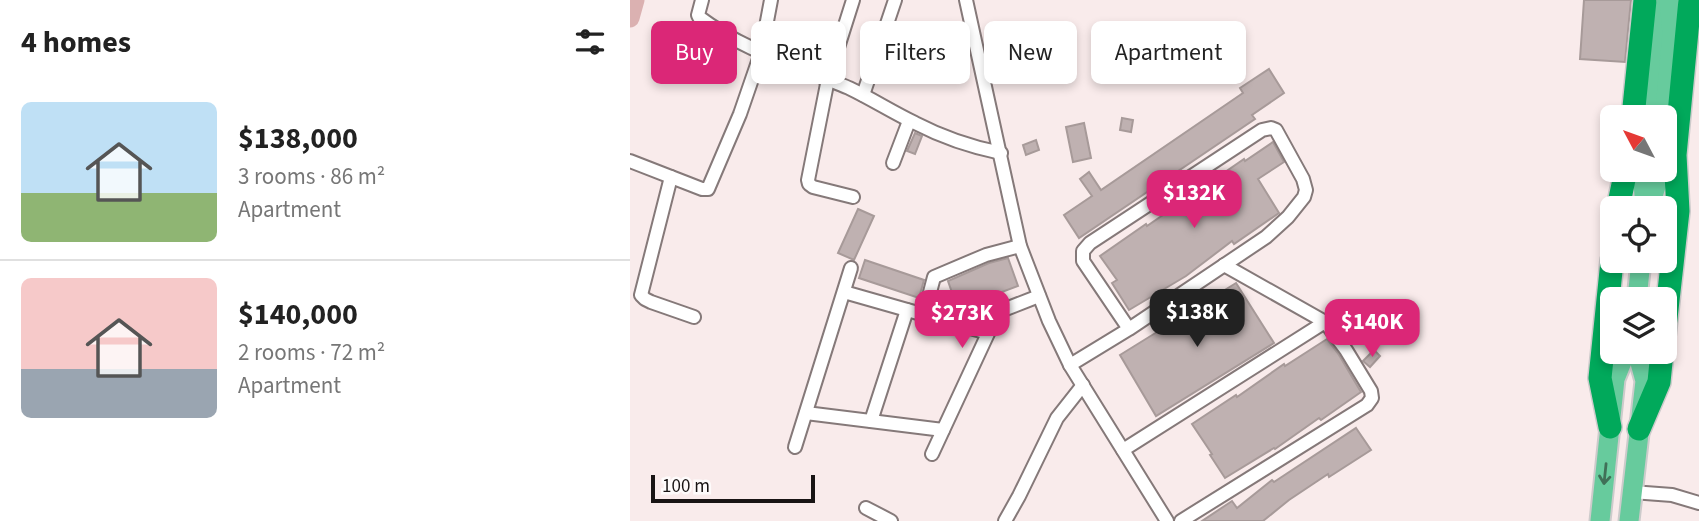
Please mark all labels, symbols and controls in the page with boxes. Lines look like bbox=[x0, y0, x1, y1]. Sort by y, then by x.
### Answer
text: 4 homes bbox=[21, 21, 131, 64]
chip: Buy bbox=[651, 21, 737, 84]
chip: Rent bbox=[751, 21, 846, 84]
chip: Filters bbox=[860, 21, 970, 84]
chip: New bbox=[984, 21, 1077, 84]
chip: Apartment bbox=[1091, 21, 1246, 84]
icon: filters bbox=[571, 23, 609, 61]
north arrow bbox=[1600, 105, 1676, 182]
map controls bbox=[1600, 105, 1677, 364]
text: $138,000 bbox=[238, 117, 358, 160]
icon: home bbox=[77, 130, 161, 214]
text: 3 rooms · 86 m² bbox=[238, 160, 385, 193]
pin: $132K bbox=[1145, 170, 1243, 230]
text: $132K bbox=[1163, 176, 1225, 209]
text: Apartment bbox=[238, 193, 341, 226]
button: locate bbox=[1600, 196, 1677, 273]
button: layers bbox=[1600, 287, 1677, 364]
pin: $273K bbox=[913, 290, 1011, 350]
pin: $138K bbox=[1148, 290, 1246, 349]
text: $140,000 bbox=[238, 293, 358, 336]
text: $138K bbox=[1166, 295, 1228, 328]
text: $273K bbox=[931, 296, 993, 329]
pin: $140K bbox=[1323, 300, 1421, 359]
text: $140K bbox=[1341, 305, 1403, 338]
icon: home bbox=[77, 306, 161, 390]
text: 2 rooms · 72 m² bbox=[238, 336, 385, 369]
text: Apartment bbox=[238, 369, 341, 402]
one-way arrow bbox=[1598, 462, 1611, 485]
scale bar bbox=[651, 472, 816, 504]
text: 100 m bbox=[662, 473, 710, 500]

